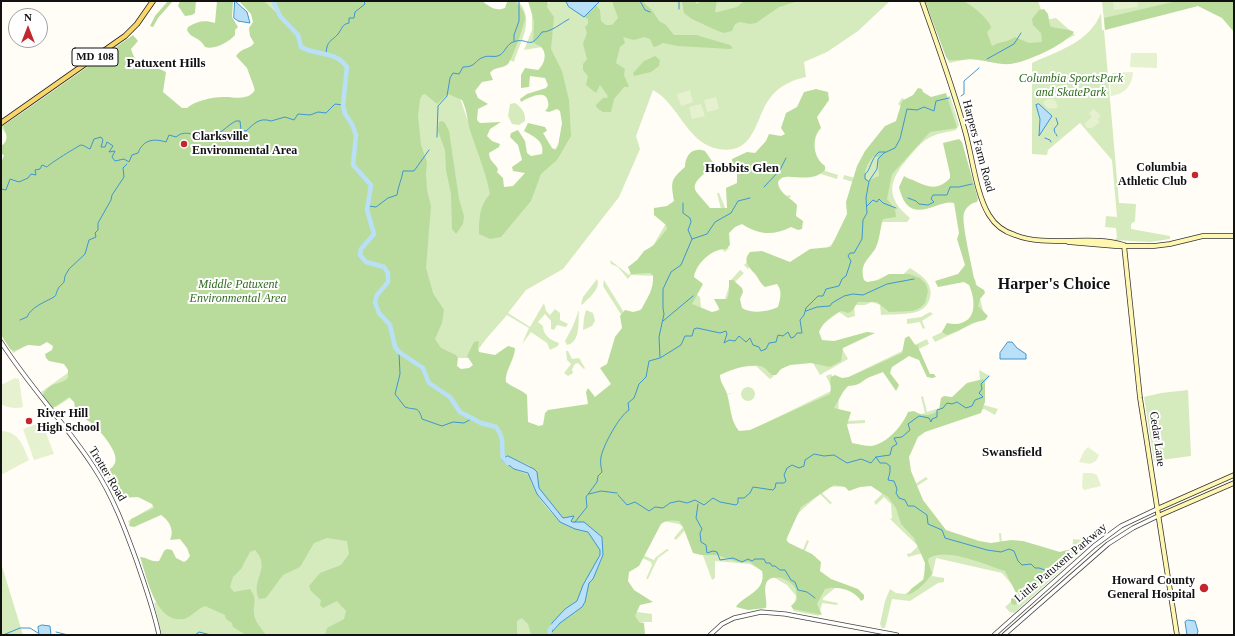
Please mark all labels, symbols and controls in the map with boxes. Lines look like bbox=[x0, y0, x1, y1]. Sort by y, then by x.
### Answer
north arrow bbox=[8, 8, 48, 48]
text: N bbox=[24, 11, 32, 23]
road number: MD 108 bbox=[72, 48, 118, 66]
district label: Patuxent Hills bbox=[126, 56, 206, 72]
park label: Columbia SportsPark and SkatePark bbox=[1019, 72, 1123, 100]
street label: Harpers Farm Road bbox=[959, 98, 997, 194]
place label: Clarksville Environmental Area bbox=[192, 130, 297, 158]
marker: Clarksville Environmental Area bbox=[179, 139, 189, 149]
district label: Hobbits Glen bbox=[705, 161, 779, 177]
place label: Columbia Athletic Club bbox=[1118, 161, 1187, 189]
marker: Columbia Athletic Club bbox=[1190, 170, 1200, 180]
district label: Harper's Choice bbox=[998, 275, 1110, 295]
park label: Middle Patuxent Environmental Area bbox=[190, 278, 286, 306]
place label: River Hill High School bbox=[37, 407, 99, 435]
street label: Cedar Lane bbox=[1146, 410, 1168, 468]
marker: River Hill High School bbox=[24, 416, 34, 426]
street label: Trotter Road bbox=[85, 444, 129, 504]
district label: Swansfield bbox=[982, 445, 1042, 461]
street label: Little Patuxent Parkway bbox=[1012, 520, 1110, 606]
place label: Howard County General Hospital bbox=[1107, 574, 1195, 602]
marker: Howard County General Hospital bbox=[1198, 582, 1210, 594]

